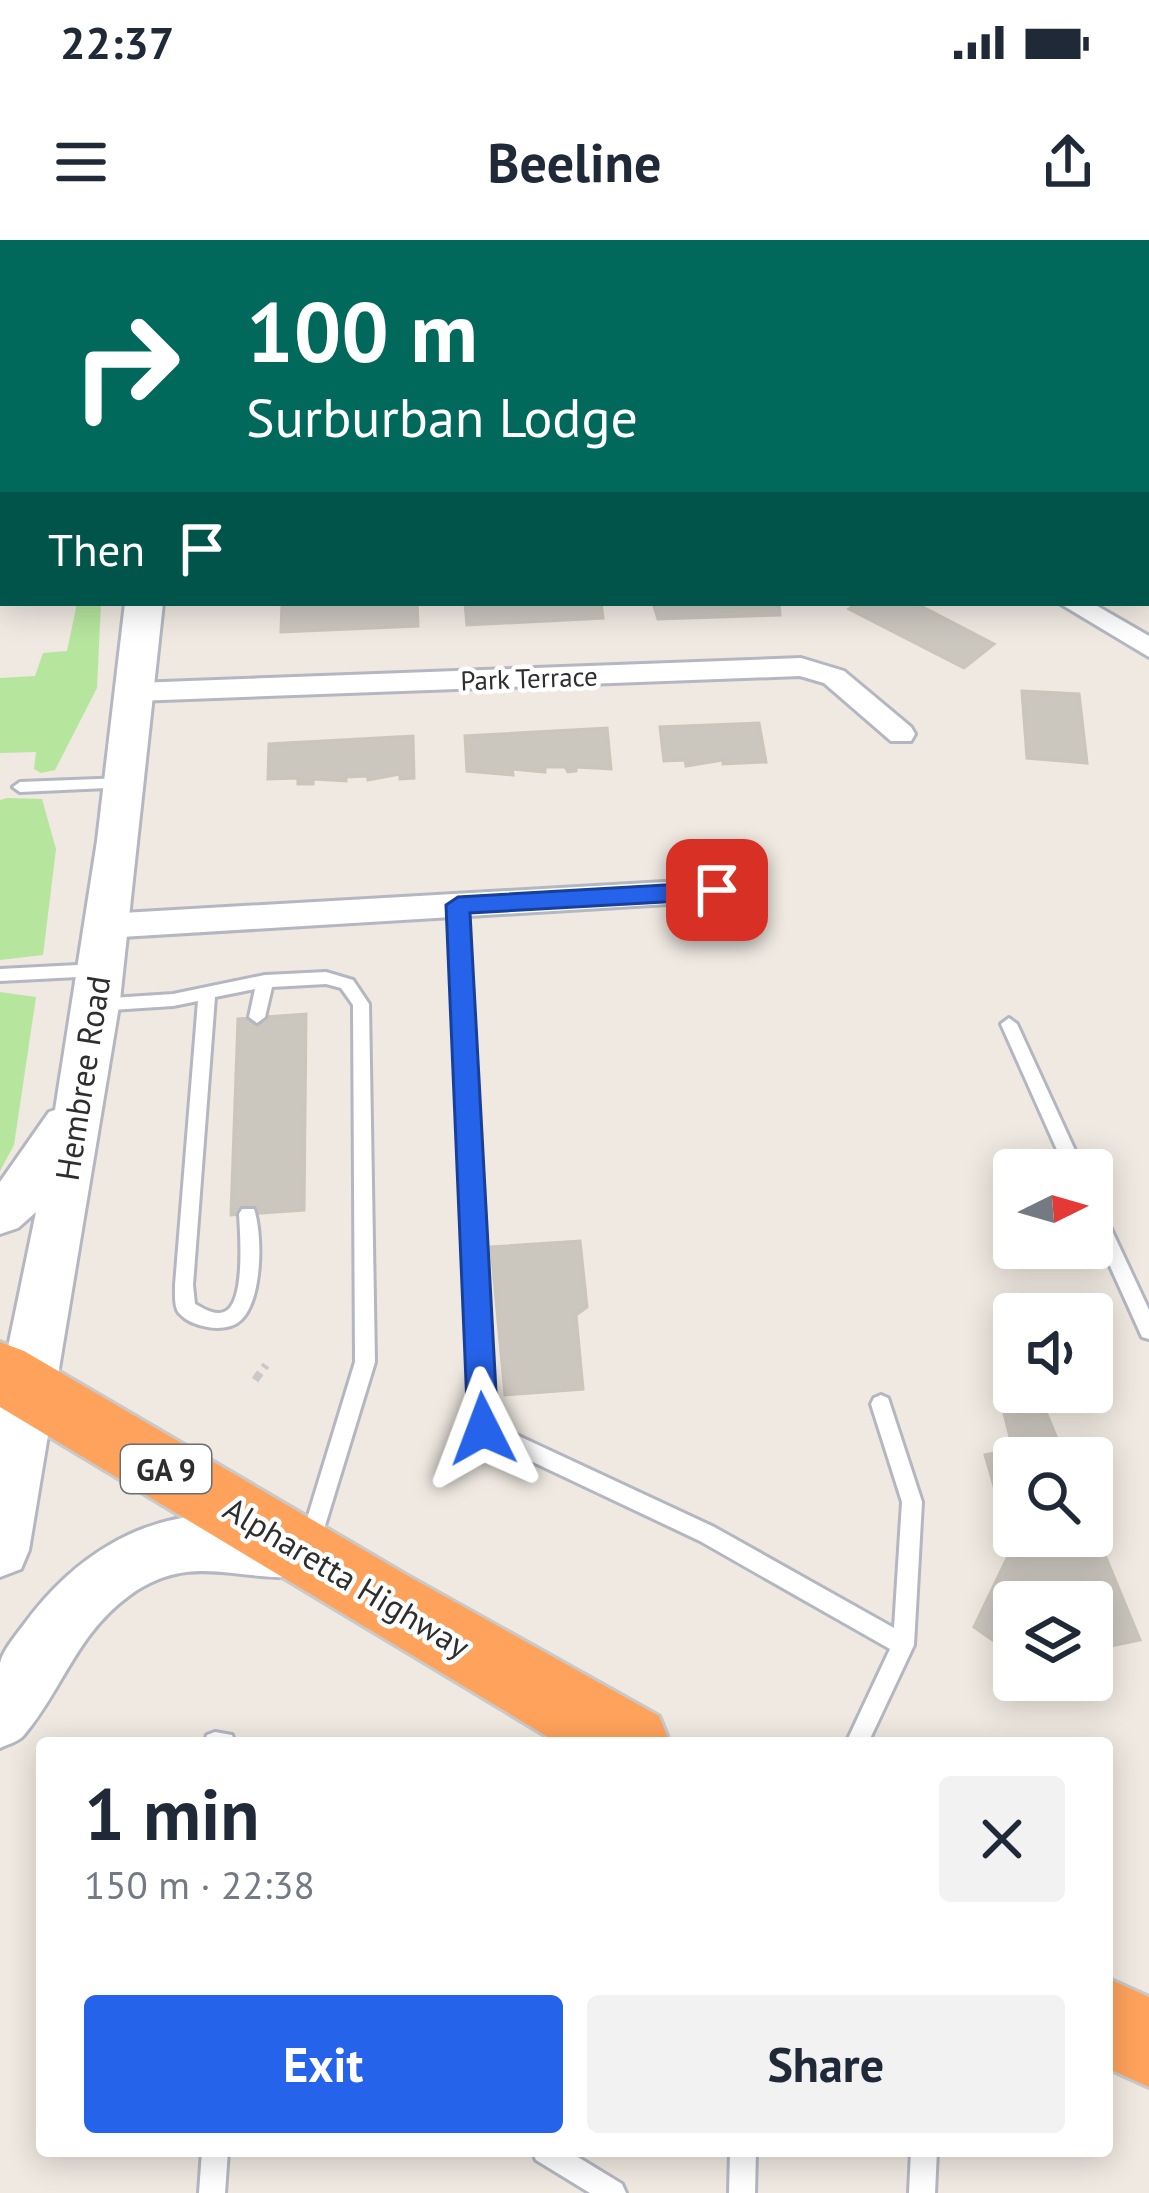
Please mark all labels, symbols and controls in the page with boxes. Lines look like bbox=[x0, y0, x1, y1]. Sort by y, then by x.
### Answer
text: 22:37 bbox=[60, 13, 174, 71]
text: Beeline bbox=[488, 127, 661, 197]
icon: menu bbox=[48, 129, 114, 195]
icon: share bbox=[1035, 129, 1101, 195]
text: 100 m bbox=[246, 276, 478, 385]
icon: right bbox=[48, 288, 204, 444]
text: Surburban Lodge bbox=[246, 382, 638, 452]
icon: arrive bbox=[169, 516, 235, 582]
text: Then bbox=[48, 520, 145, 578]
street label: Park Terrace bbox=[460, 659, 598, 697]
pin bbox=[666, 839, 768, 941]
icon: arrive bbox=[684, 857, 750, 923]
street label: Hembree Road bbox=[45, 973, 119, 1183]
north arrow bbox=[993, 1149, 1113, 1269]
map controls bbox=[993, 1149, 1113, 1701]
button: sound bbox=[993, 1293, 1113, 1413]
position arrow bbox=[420, 1366, 546, 1492]
button: search bbox=[993, 1437, 1113, 1557]
road number: GA 9 bbox=[121, 1445, 211, 1493]
street label: Alpharetta Highway bbox=[216, 1487, 478, 1668]
button: layers bbox=[993, 1581, 1113, 1701]
text: 1 min bbox=[84, 1767, 260, 1860]
button: close bbox=[939, 1776, 1065, 1902]
text: 150 m · 22:38 bbox=[84, 1859, 315, 1910]
button: Exit bbox=[84, 1995, 563, 2133]
button: Share bbox=[587, 1995, 1065, 2133]

